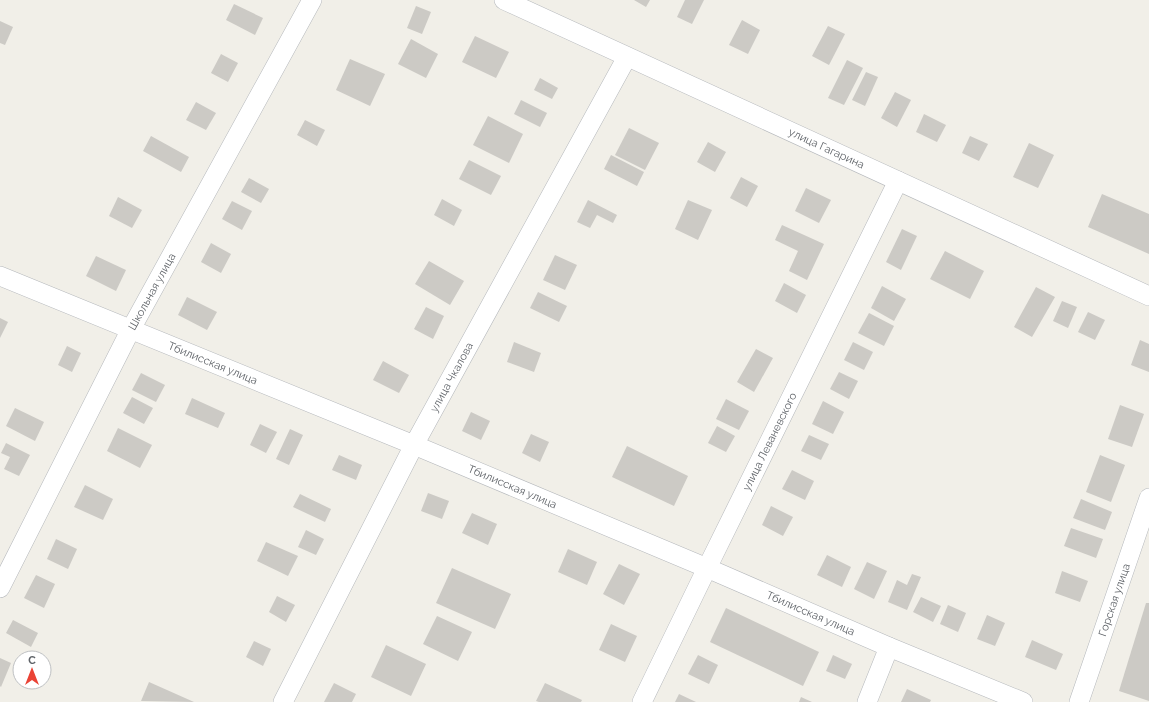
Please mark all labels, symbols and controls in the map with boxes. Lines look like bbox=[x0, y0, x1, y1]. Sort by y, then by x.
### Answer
street label: улица Гагарина bbox=[787, 125, 867, 171]
street label: Школьная улица bbox=[125, 251, 178, 332]
street label: Тбилисская улица bbox=[166, 339, 260, 387]
street label: улица Чкалова bbox=[427, 340, 476, 414]
street label: улица Леваневского bbox=[740, 390, 799, 493]
street label: Тбилисская улица bbox=[466, 462, 559, 511]
street label: Горская улица bbox=[1096, 562, 1133, 638]
street label: Тбилисская улица bbox=[764, 588, 857, 638]
north arrow bbox=[12, 650, 52, 690]
text: С bbox=[28, 654, 36, 667]

